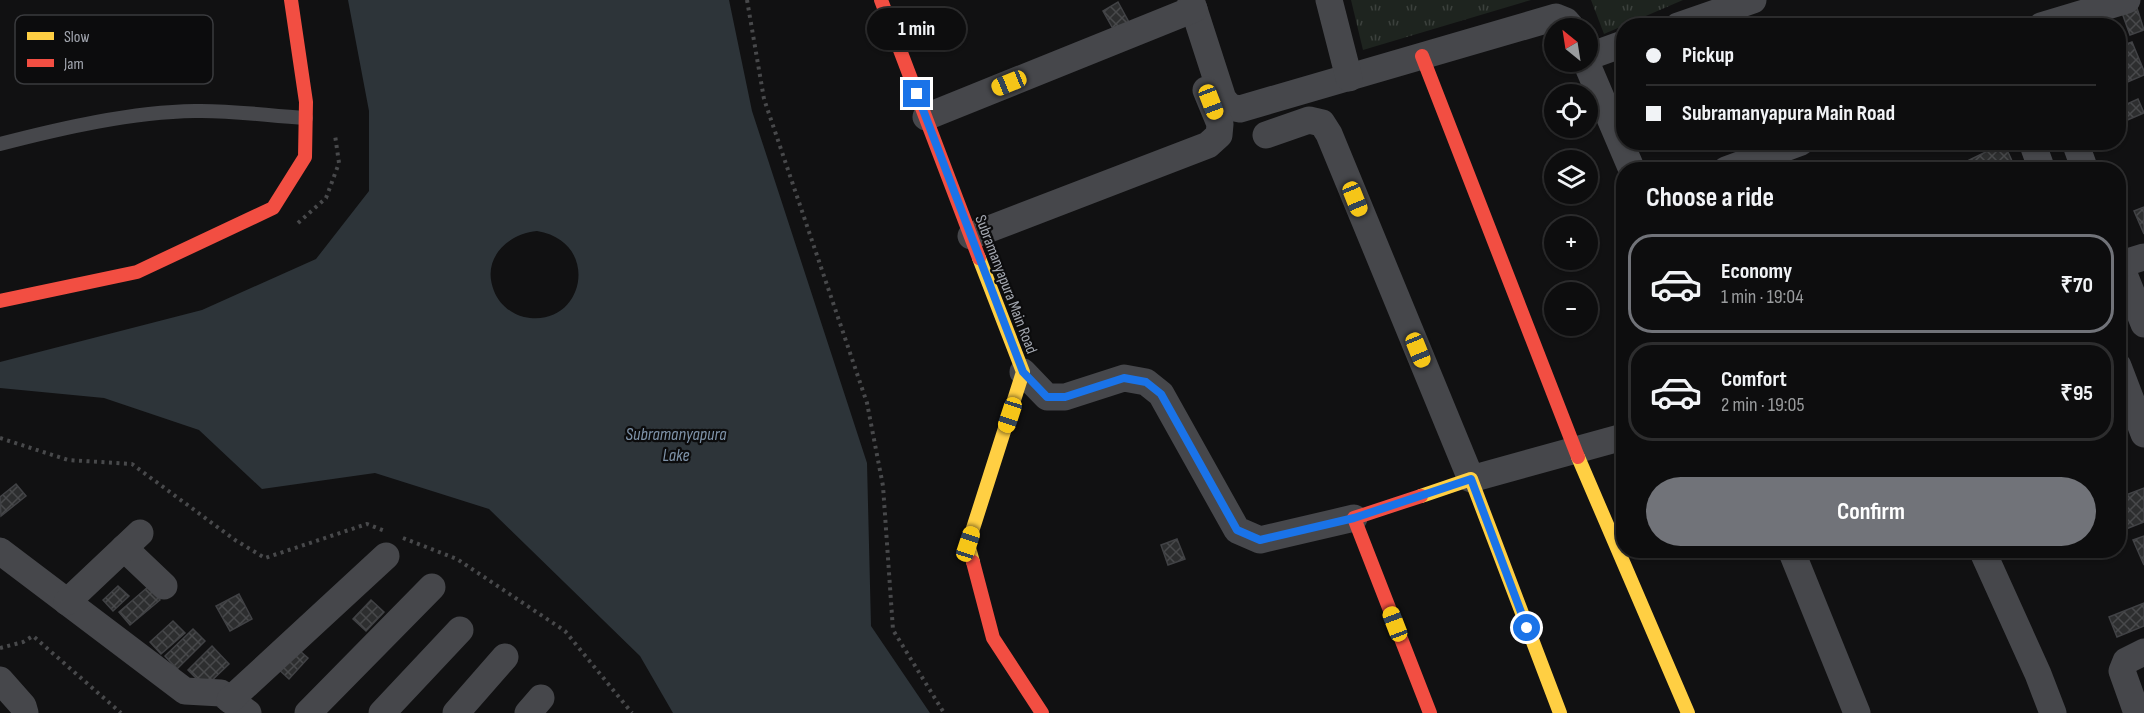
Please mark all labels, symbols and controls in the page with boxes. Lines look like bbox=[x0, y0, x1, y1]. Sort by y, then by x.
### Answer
callout: 1 min bbox=[868, 7, 966, 49]
legend bbox=[15, 15, 213, 84]
text: 1 min bbox=[898, 17, 935, 41]
north arrow bbox=[1544, 18, 1598, 72]
map controls bbox=[1544, 18, 1598, 336]
text: Slow bbox=[64, 28, 89, 47]
text: Pickup bbox=[1682, 42, 1734, 69]
text: Jam bbox=[63, 55, 84, 74]
car bbox=[989, 68, 1029, 98]
route end bbox=[903, 80, 930, 107]
car bbox=[1196, 82, 1226, 122]
button: locate bbox=[1544, 84, 1598, 138]
text: Subramanyapura Main Road bbox=[1682, 100, 1895, 127]
button: layers bbox=[1544, 150, 1598, 204]
car bbox=[1340, 179, 1370, 219]
text: Choose a ride bbox=[1646, 182, 1774, 214]
street label: Subramanyapura Main Road bbox=[970, 212, 1041, 357]
button: + bbox=[1544, 216, 1598, 270]
icon: car bbox=[1649, 257, 1703, 311]
text: Economy bbox=[1721, 258, 1792, 285]
text: ₹70 bbox=[2060, 272, 2093, 299]
button: − bbox=[1544, 282, 1598, 336]
text: 1 min · 19:04 bbox=[1721, 285, 1804, 309]
car bbox=[1403, 330, 1433, 370]
icon: car bbox=[1649, 365, 1703, 419]
text: Comfort bbox=[1721, 366, 1787, 393]
text: ₹95 bbox=[2060, 380, 2093, 407]
text: 2 min · 19:05 bbox=[1721, 393, 1804, 417]
car bbox=[996, 395, 1024, 435]
water label: Subramanyapura Lake bbox=[626, 424, 727, 466]
button: Confirm bbox=[1646, 477, 2096, 546]
car bbox=[954, 524, 982, 564]
car bbox=[1380, 604, 1410, 644]
route start bbox=[1513, 614, 1540, 641]

